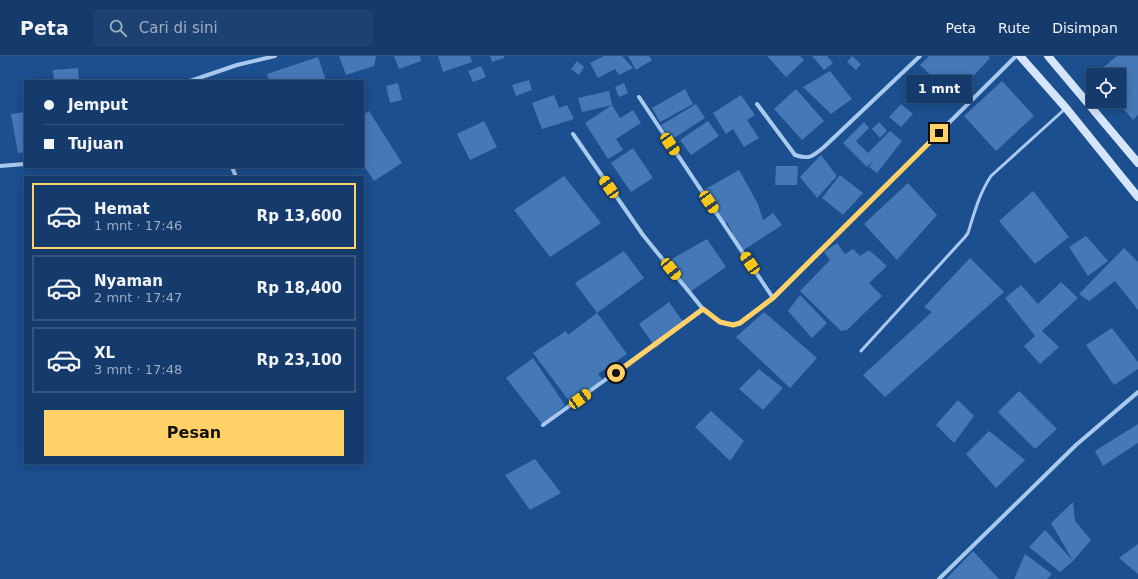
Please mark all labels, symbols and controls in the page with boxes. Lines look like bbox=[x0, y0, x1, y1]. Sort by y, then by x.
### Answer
search box bbox=[93, 10, 373, 46]
text: Peta bbox=[20, 17, 69, 39]
icon: search bbox=[107, 17, 129, 39]
text: Cari di sini bbox=[139, 19, 218, 37]
text: Peta bbox=[945, 20, 976, 36]
text: Rute bbox=[998, 20, 1030, 36]
text: Disimpan bbox=[1052, 20, 1118, 36]
map controls bbox=[1086, 68, 1126, 108]
button: locate bbox=[1086, 68, 1126, 108]
callout: 1 mnt bbox=[906, 75, 972, 103]
text: 1 mnt bbox=[918, 81, 960, 96]
text: Jemput bbox=[68, 96, 128, 114]
route end bbox=[930, 124, 948, 142]
car bbox=[658, 131, 682, 157]
text: Tujuan bbox=[68, 135, 124, 153]
car bbox=[597, 174, 621, 200]
car bbox=[697, 189, 721, 215]
icon: car bbox=[46, 198, 82, 234]
text: Hemat bbox=[94, 200, 150, 218]
text: Rp 13,600 bbox=[257, 207, 342, 225]
text: 1 mnt · 17:46 bbox=[94, 218, 182, 233]
car bbox=[738, 250, 762, 276]
car bbox=[659, 256, 683, 282]
icon: car bbox=[46, 270, 82, 306]
text: Nyaman bbox=[94, 272, 163, 290]
text: Rp 18,400 bbox=[257, 279, 342, 297]
text: 2 mnt · 17:47 bbox=[94, 290, 182, 305]
icon: car bbox=[46, 342, 82, 378]
text: XL bbox=[94, 344, 115, 362]
text: Rp 23,100 bbox=[257, 351, 342, 369]
text: 3 mnt · 17:48 bbox=[94, 362, 182, 377]
route start bbox=[607, 364, 625, 382]
car bbox=[567, 387, 593, 411]
button: Pesan bbox=[44, 410, 344, 456]

